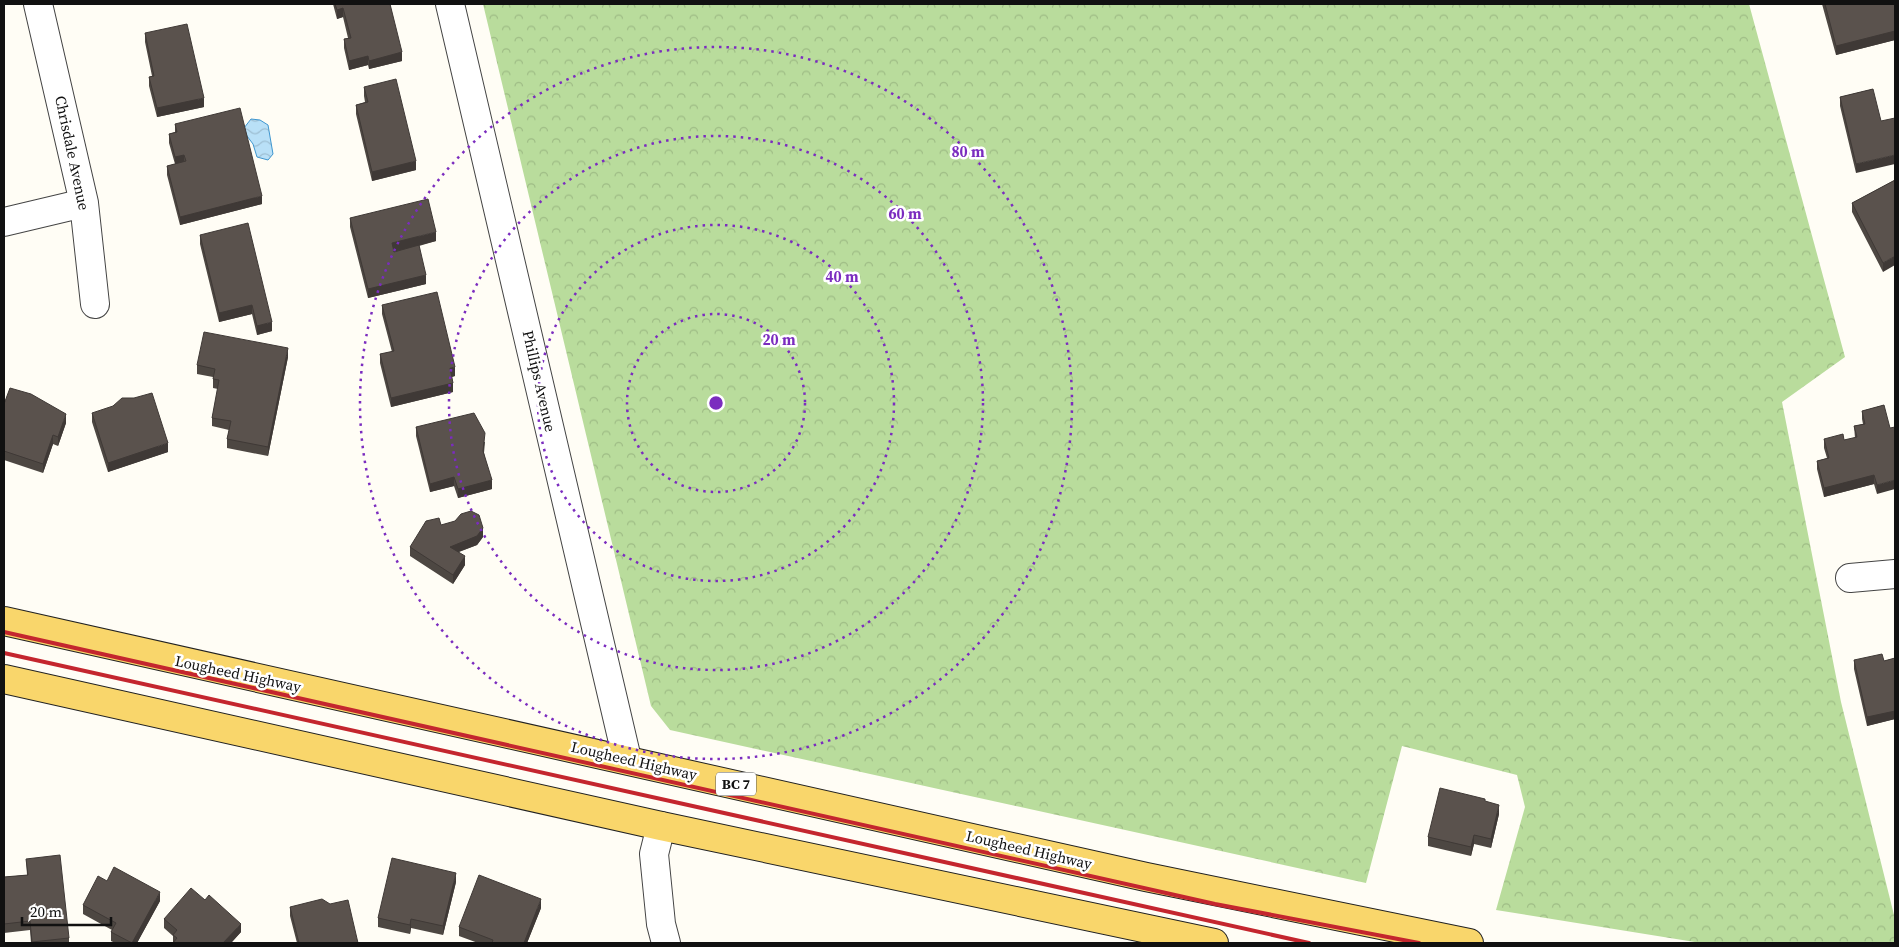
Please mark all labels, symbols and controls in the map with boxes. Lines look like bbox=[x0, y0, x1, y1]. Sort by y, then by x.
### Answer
street label: Chrisdale Avenue bbox=[50, 94, 95, 212]
text: 80 m bbox=[951, 141, 985, 162]
text: 60 m bbox=[888, 203, 922, 224]
text: 40 m bbox=[825, 266, 859, 287]
street label: Phillips Avenue bbox=[518, 328, 561, 434]
text: 20 m bbox=[762, 329, 796, 350]
centre of rings bbox=[707, 394, 725, 412]
street label: Lougheed Highway bbox=[173, 650, 303, 697]
street label: Lougheed Highway bbox=[569, 736, 699, 785]
road number: BC 7 bbox=[716, 772, 756, 796]
street label: Lougheed Highway bbox=[964, 825, 1094, 874]
scale bar bbox=[22, 894, 111, 926]
text: 20 m bbox=[30, 901, 62, 922]

